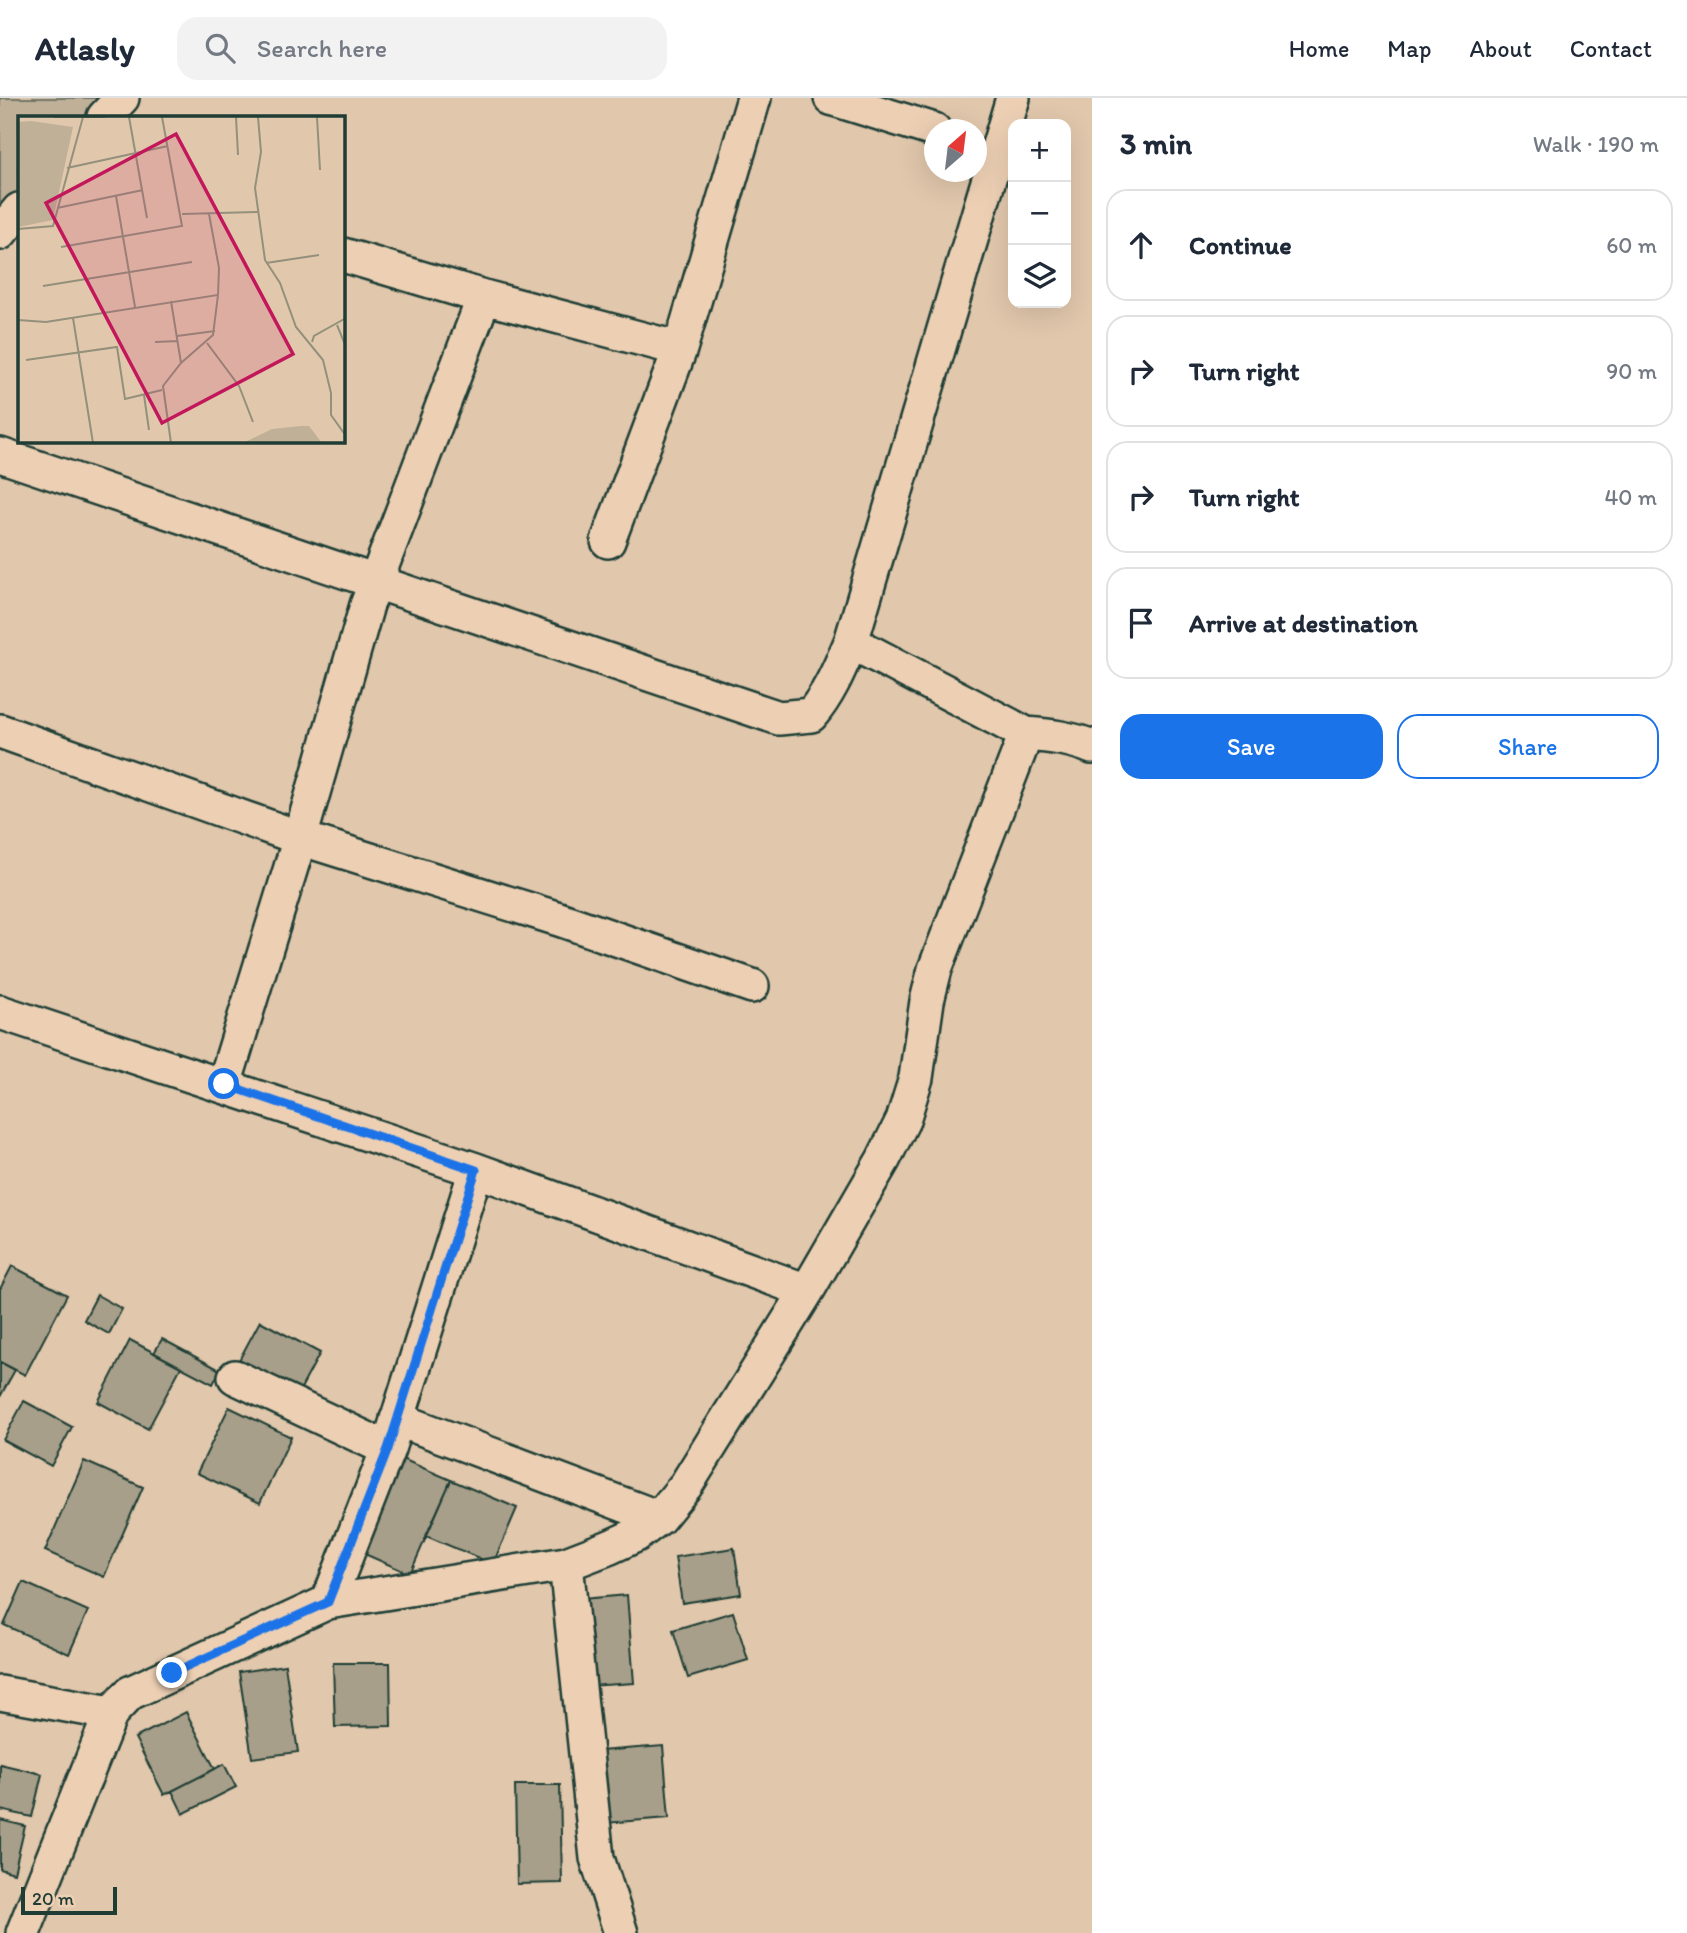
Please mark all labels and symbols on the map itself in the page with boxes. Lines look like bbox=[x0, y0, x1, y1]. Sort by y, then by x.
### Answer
inset map bbox=[18, 116, 345, 443]
north arrow bbox=[924, 119, 987, 182]
route start bbox=[208, 1068, 239, 1099]
route end bbox=[156, 1657, 187, 1688]
scale bar bbox=[21, 1884, 117, 1916]

